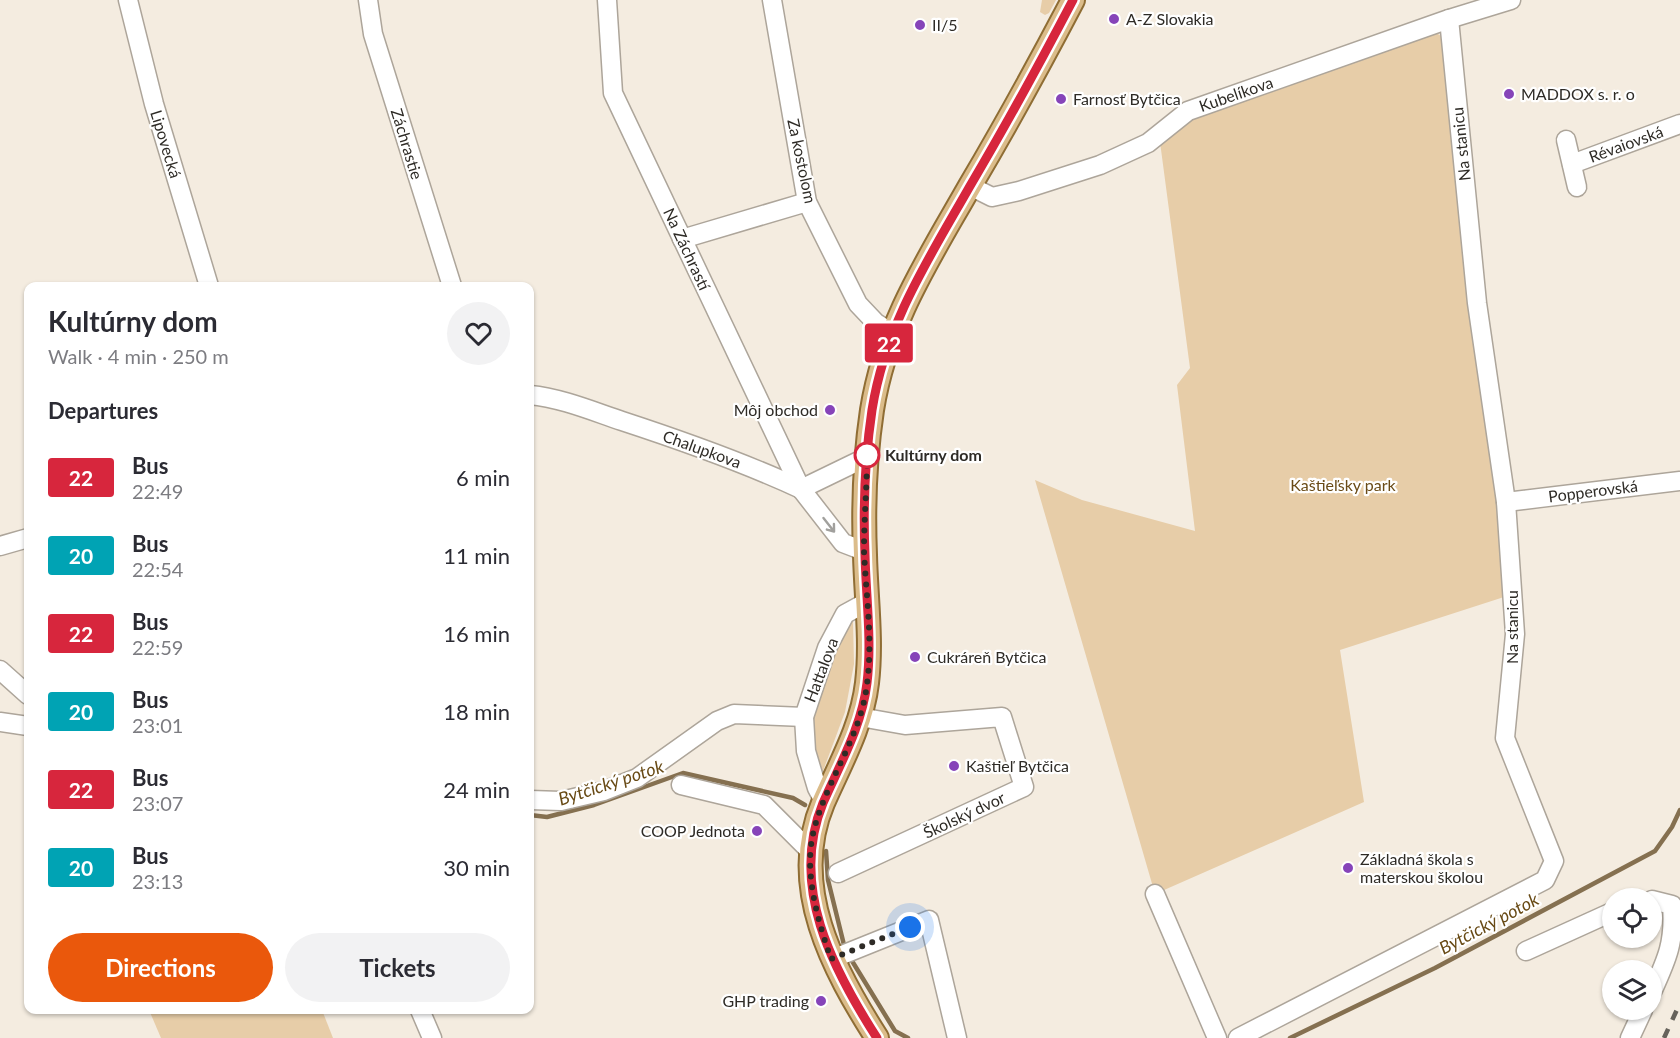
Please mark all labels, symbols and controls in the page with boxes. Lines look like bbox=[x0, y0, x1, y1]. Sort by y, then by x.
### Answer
place label: A-Z Slovakia bbox=[1126, 9, 1214, 28]
marker: A-Z Slovakia bbox=[1107, 12, 1121, 26]
place label: II/5 bbox=[932, 15, 957, 34]
marker: II/5 bbox=[913, 18, 927, 32]
street label: Kubelíkova bbox=[1196, 72, 1275, 115]
place label: MADDOX s. r. o bbox=[1521, 84, 1635, 103]
marker: MADDOX s. r. o bbox=[1502, 87, 1516, 101]
place label: Farnosť Bytčica bbox=[1073, 89, 1181, 108]
marker: Farnosť Bytčica bbox=[1054, 92, 1068, 106]
street label: Záchrastie bbox=[388, 106, 427, 182]
street label: Na stanicu bbox=[1447, 106, 1474, 182]
street label: Lipovecká bbox=[147, 108, 186, 180]
street label: Za kostolom bbox=[784, 117, 821, 205]
street label: Révaiovská bbox=[1586, 121, 1666, 166]
street label: Na Záchrastí bbox=[660, 205, 715, 294]
button: heart bbox=[447, 302, 510, 365]
text: Kultúrny dom bbox=[48, 304, 218, 338]
line badge: 22 bbox=[862, 324, 916, 362]
text: 22 bbox=[877, 331, 901, 356]
text: Walk · 4 min · 250 m bbox=[48, 344, 229, 368]
text: Departures bbox=[48, 397, 158, 424]
place label: Môj obchod bbox=[734, 400, 818, 419]
marker: Môj obchod bbox=[823, 403, 837, 417]
street label: Chalupkova bbox=[660, 426, 744, 471]
marker: Kultúrny dom bbox=[854, 442, 880, 468]
place label: Kultúrny dom bbox=[885, 445, 982, 464]
text: Bus bbox=[132, 452, 168, 479]
text: 6 min bbox=[456, 464, 510, 491]
text: 22 bbox=[69, 465, 93, 490]
park label: Kaštieľsky park bbox=[1290, 475, 1397, 494]
street label: Popperovská bbox=[1547, 476, 1639, 505]
text: 22:49 bbox=[132, 479, 183, 503]
one-way arrow bbox=[823, 517, 835, 533]
text: Bus bbox=[132, 530, 168, 557]
text: 11 min bbox=[443, 542, 510, 569]
text: 20 bbox=[69, 543, 93, 568]
text: 22:54 bbox=[132, 557, 183, 581]
street label: Na stanicu bbox=[1502, 590, 1521, 664]
text: Bus bbox=[132, 608, 168, 635]
text: 16 min bbox=[443, 620, 510, 647]
text: 22 bbox=[69, 621, 93, 646]
text: 22:59 bbox=[132, 635, 183, 659]
street label: Hattalova bbox=[800, 635, 841, 705]
place label: Cukráreň Bytčica bbox=[927, 647, 1046, 666]
marker: Cukráreň Bytčica bbox=[908, 650, 922, 664]
text: Bus bbox=[132, 686, 168, 713]
text: 18 min bbox=[443, 698, 510, 725]
text: 20 bbox=[69, 699, 93, 724]
text: 23:01 bbox=[132, 713, 183, 737]
water label: Bytčický potok bbox=[555, 754, 667, 809]
place label: Kaštieľ Bytčica bbox=[966, 756, 1069, 775]
marker: Kaštieľ Bytčica bbox=[947, 759, 961, 773]
text: Bus bbox=[132, 764, 168, 791]
text: 24 min bbox=[443, 776, 510, 803]
text: 22 bbox=[69, 777, 93, 802]
street label: Školský dvor bbox=[920, 787, 1008, 842]
text: 23:07 bbox=[132, 791, 183, 815]
place label: COOP Jednota bbox=[641, 821, 745, 840]
marker: COOP Jednota bbox=[750, 824, 764, 838]
text: Bus bbox=[132, 842, 168, 869]
place label: Základná škola s materskou školou bbox=[1360, 849, 1483, 886]
text: 30 min bbox=[443, 854, 510, 881]
text: 20 bbox=[69, 855, 93, 880]
marker: Základná škola s materskou školou bbox=[1341, 861, 1355, 875]
text: 23:13 bbox=[132, 869, 183, 893]
water label: Bytčický potok bbox=[1435, 887, 1543, 959]
map controls bbox=[1602, 888, 1662, 1020]
button: locate bbox=[1602, 888, 1662, 948]
your location bbox=[895, 912, 925, 942]
button: Directions bbox=[48, 933, 273, 1002]
button: Tickets bbox=[285, 933, 510, 1002]
button: layers bbox=[1602, 960, 1662, 1020]
place label: GHP trading bbox=[722, 991, 809, 1010]
marker: GHP trading bbox=[814, 994, 828, 1008]

